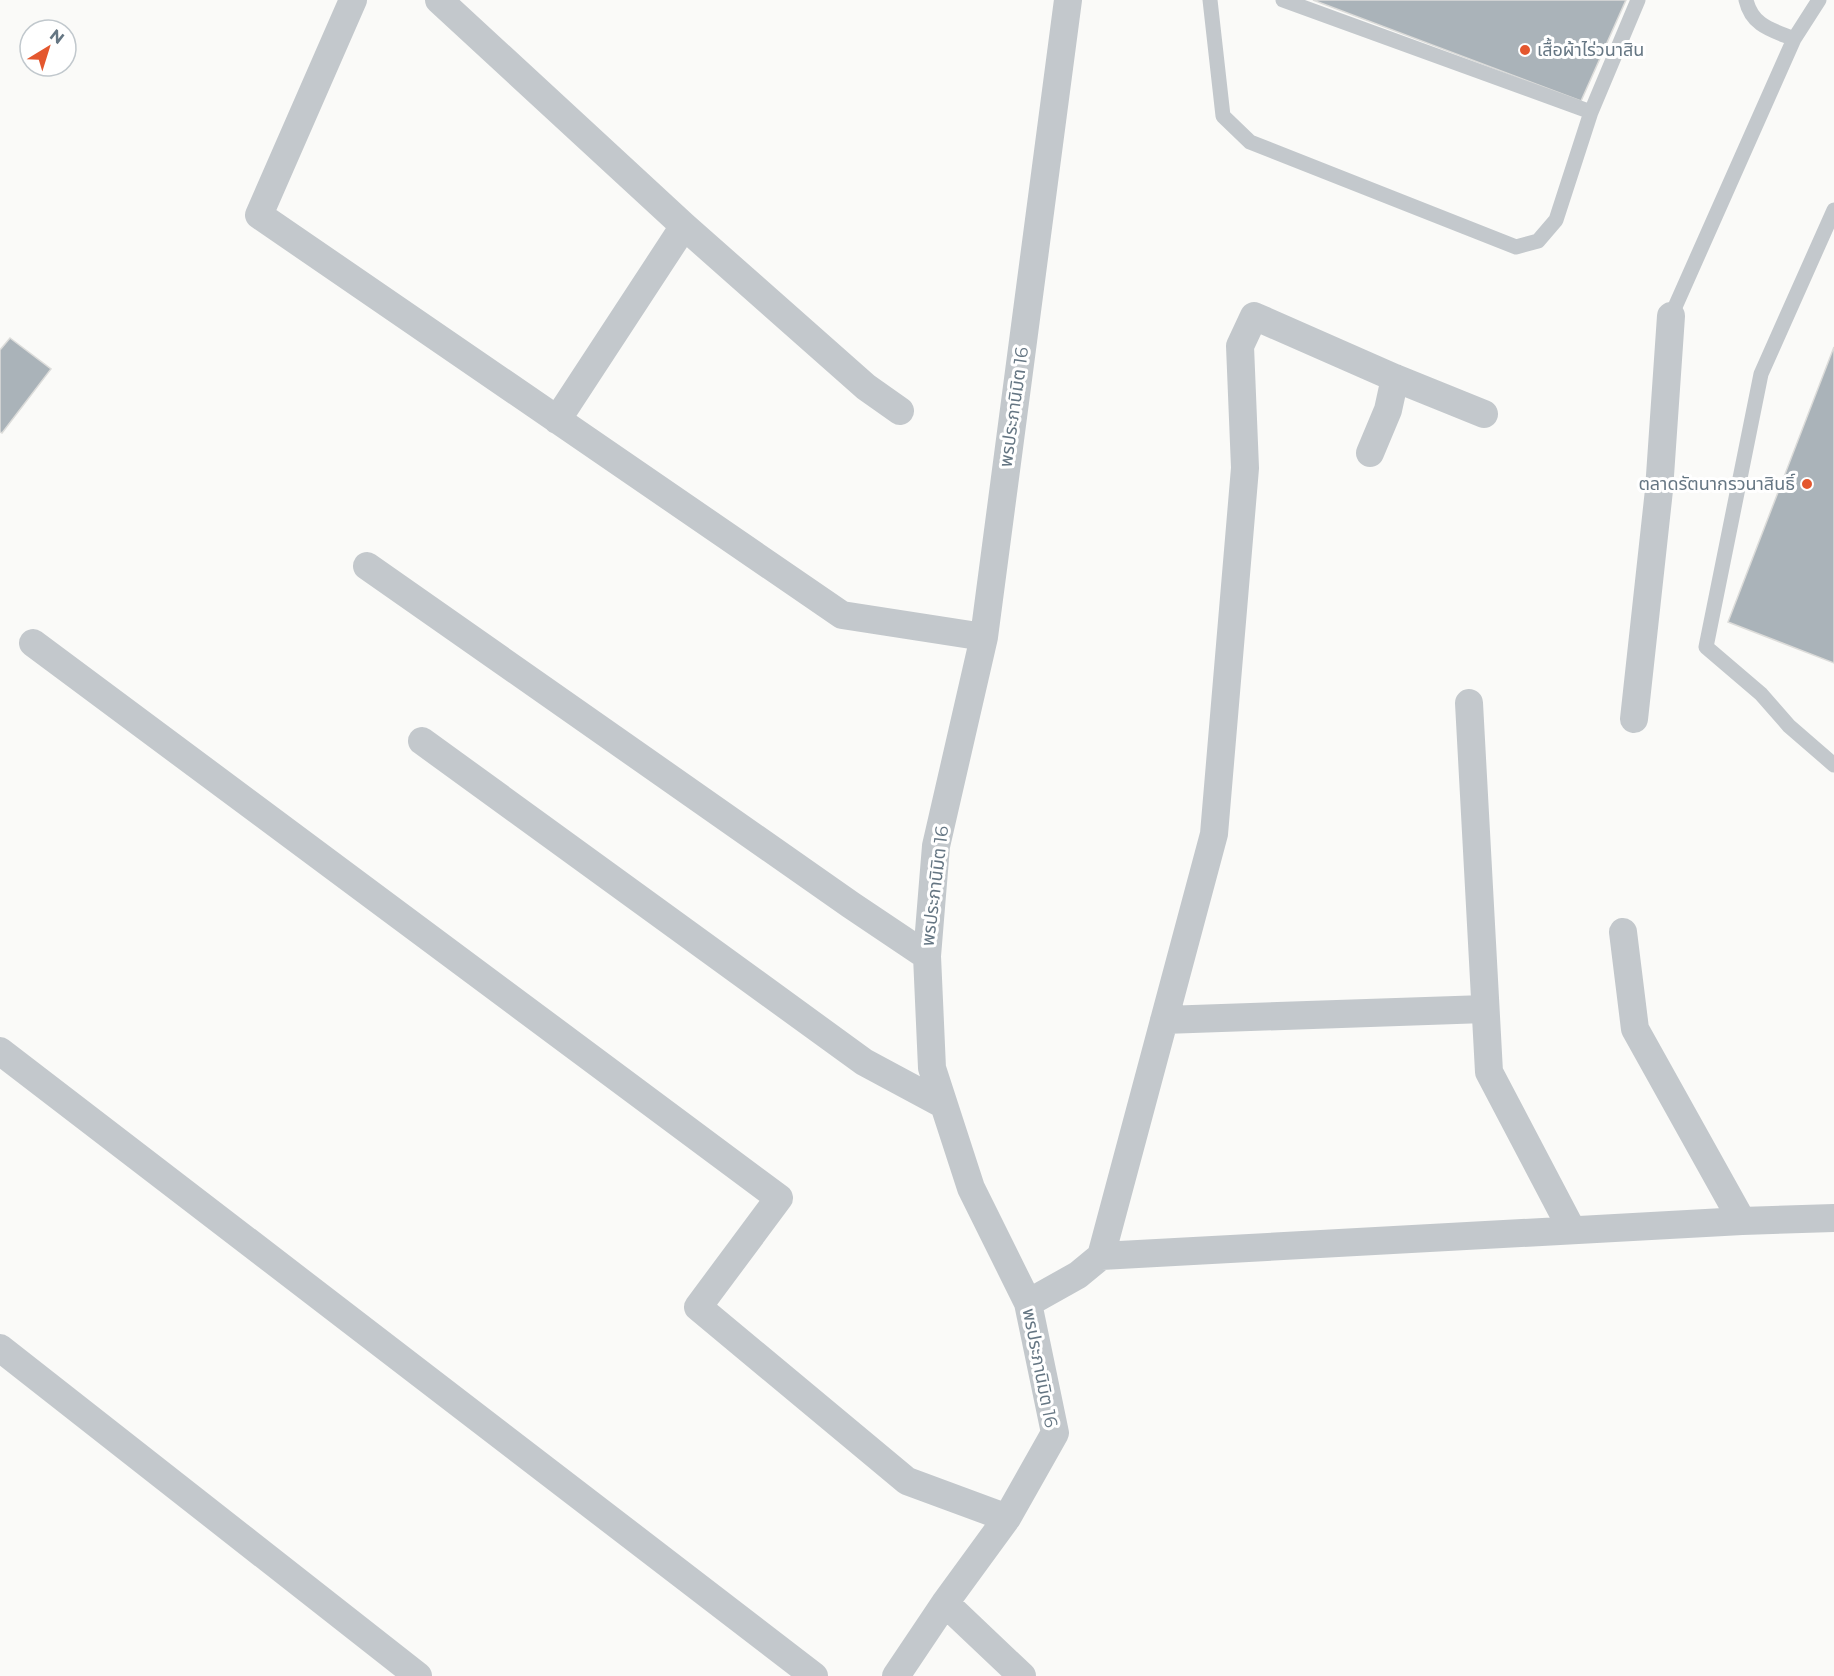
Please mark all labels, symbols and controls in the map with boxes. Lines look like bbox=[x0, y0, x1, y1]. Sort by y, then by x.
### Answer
north arrow bbox=[18, 18, 78, 78]
text: N bbox=[46, 25, 68, 48]
place label: เสื้อผ้าไร่วนาสิน bbox=[1537, 37, 1644, 61]
marker: เสื้อผ้าไร่วนาสิน bbox=[1518, 43, 1532, 57]
street label: พรประภานิมิต 16 bbox=[995, 346, 1033, 468]
place label: ตลาดรัตนากรวนาสินธิ์ bbox=[1638, 473, 1795, 495]
marker: ตลาดรัตนากรวนาสินธิ์ bbox=[1800, 477, 1814, 491]
street label: พรประภานิมิต 16 bbox=[917, 825, 953, 947]
street label: พรประภานิมิต 16 bbox=[1018, 1307, 1062, 1429]

